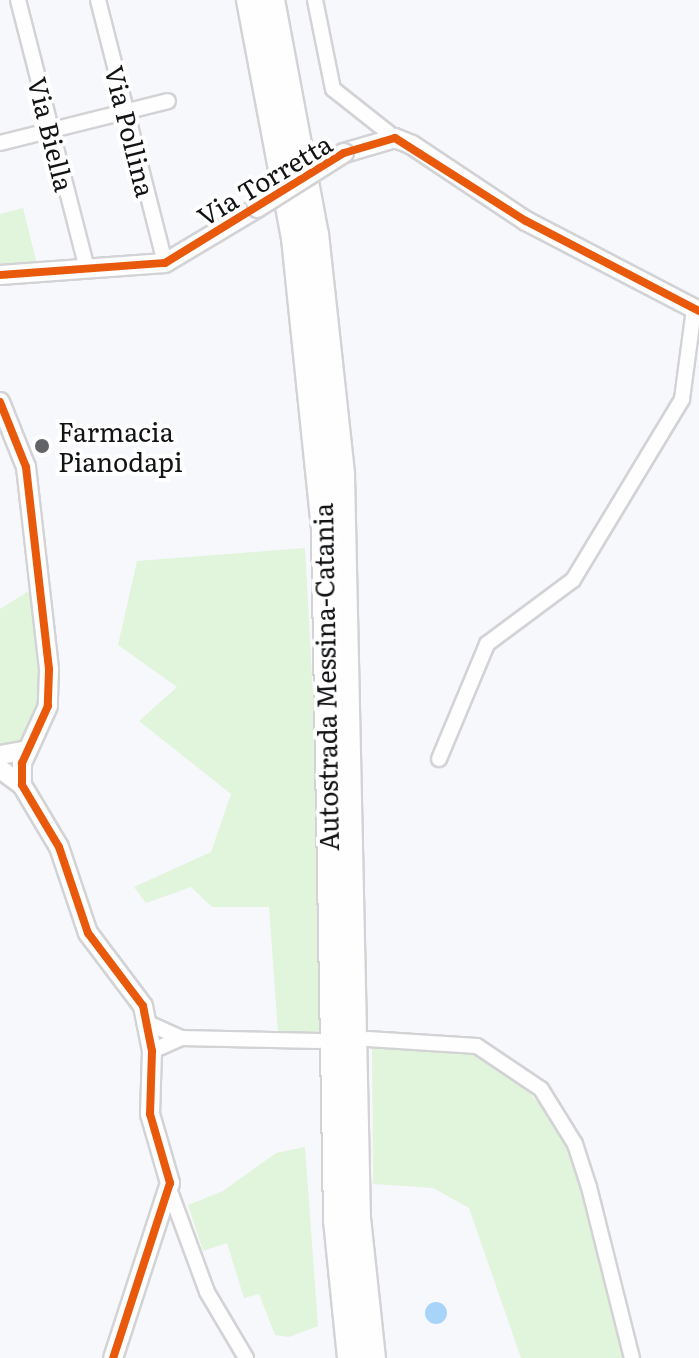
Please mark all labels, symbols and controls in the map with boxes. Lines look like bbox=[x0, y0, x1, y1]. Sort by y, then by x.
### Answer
street label: Via Pollina bbox=[100, 62, 162, 200]
street label: Via Biella bbox=[23, 73, 81, 195]
street label: Via Torretta bbox=[191, 127, 337, 231]
place label: Farmacia Pianodapi bbox=[58, 415, 183, 476]
marker: Farmacia Pianodapi bbox=[33, 437, 51, 455]
street label: Autostrada Messina-Catania bbox=[306, 503, 344, 851]

